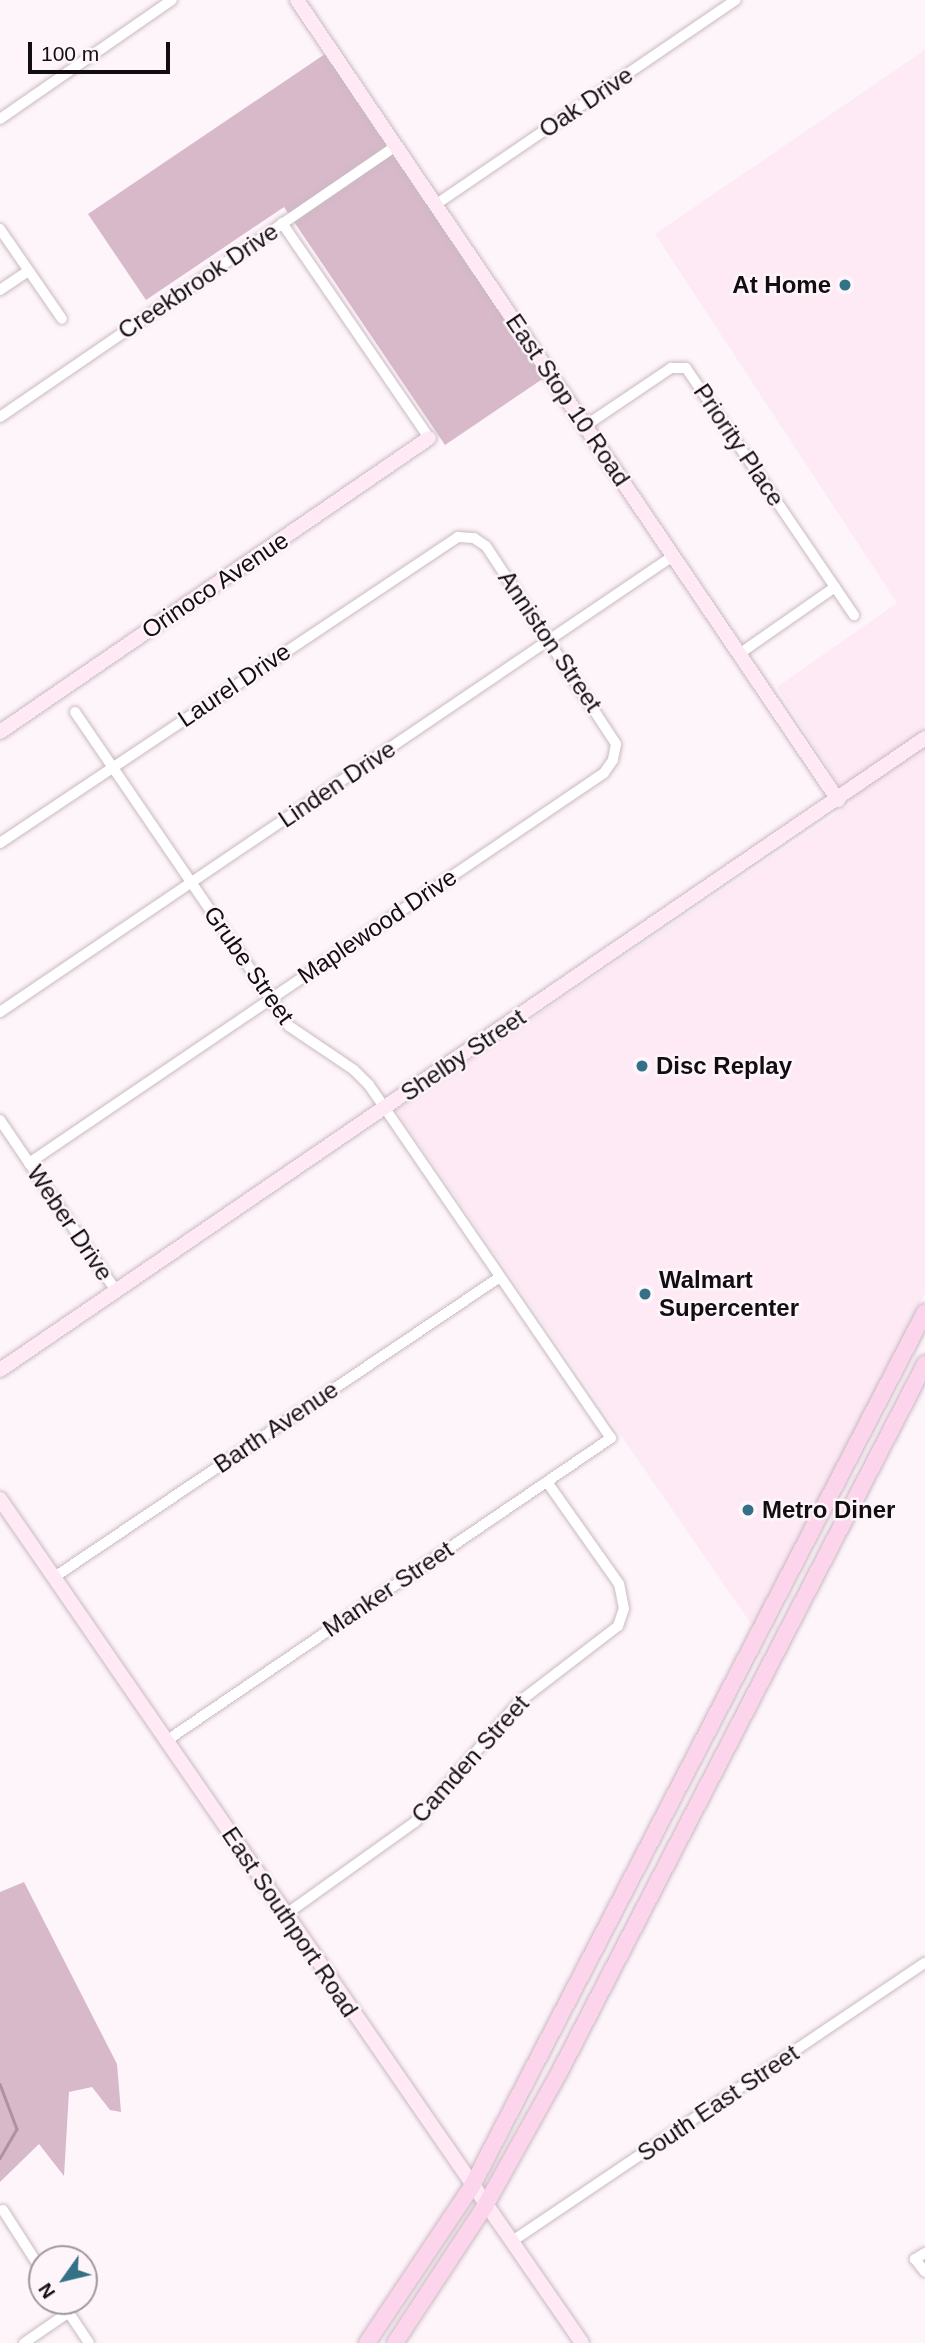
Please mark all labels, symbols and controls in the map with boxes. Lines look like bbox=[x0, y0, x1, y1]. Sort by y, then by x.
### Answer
scale bar bbox=[32, 28, 173, 72]
text: 100 m bbox=[41, 42, 99, 65]
street label: Oak Drive bbox=[534, 60, 638, 144]
street label: Creekbrook Drive bbox=[113, 217, 283, 345]
place label: At Home bbox=[732, 271, 831, 299]
marker: At Home bbox=[837, 277, 853, 293]
street label: East Stop 10 Road bbox=[500, 308, 636, 492]
street label: Priority Place bbox=[688, 378, 790, 512]
street label: Orinoco Avenue bbox=[136, 525, 294, 645]
street label: Anniston Street bbox=[492, 565, 608, 717]
street label: Laurel Drive bbox=[172, 637, 296, 733]
street label: Linden Drive bbox=[273, 734, 401, 834]
street label: Maplewood Drive bbox=[292, 862, 462, 990]
street label: Grube Street bbox=[198, 900, 300, 1030]
street label: Shelby Street bbox=[395, 1003, 531, 1107]
place label: Disc Replay bbox=[656, 1052, 792, 1080]
marker: Disc Replay bbox=[634, 1058, 650, 1074]
street label: Weber Drive bbox=[21, 1160, 119, 1286]
place label: Walmart Supercenter bbox=[659, 1266, 799, 1322]
marker: Walmart Supercenter bbox=[637, 1286, 653, 1302]
street label: Barth Avenue bbox=[208, 1375, 344, 1479]
place label: Metro Diner bbox=[762, 1496, 895, 1524]
marker: Metro Diner bbox=[740, 1502, 756, 1518]
street label: Manker Street bbox=[317, 1535, 459, 1643]
street label: Camden Street bbox=[405, 1689, 535, 1829]
street label: East Southport Road bbox=[216, 1822, 364, 2022]
street label: South East Street bbox=[632, 2038, 804, 2168]
north arrow bbox=[28, 2245, 98, 2315]
text: N bbox=[34, 2279, 59, 2302]

